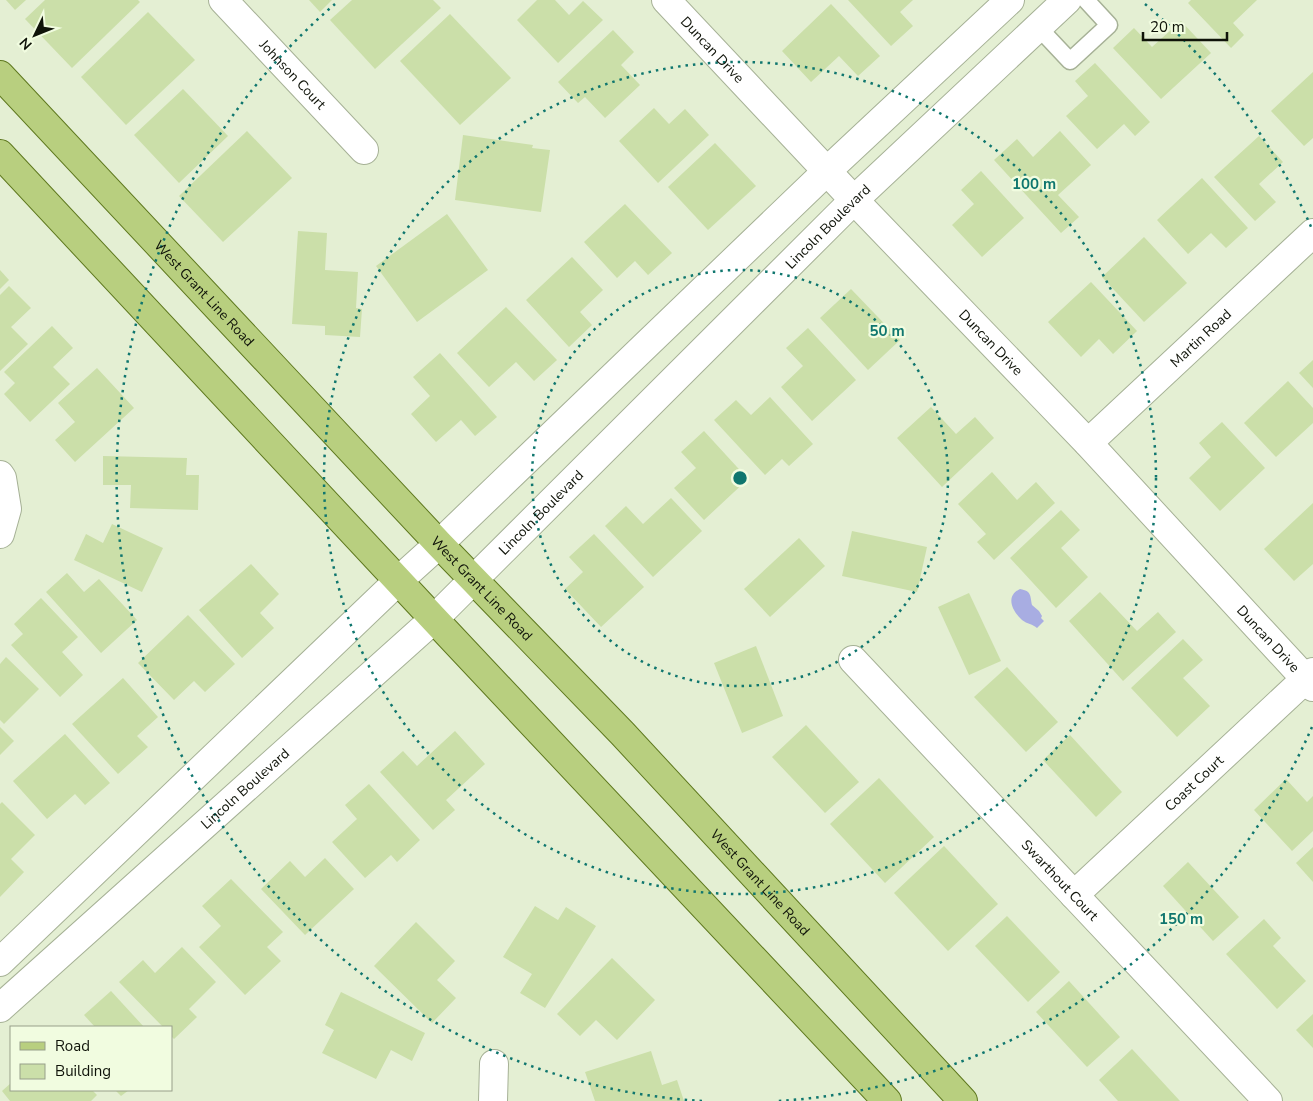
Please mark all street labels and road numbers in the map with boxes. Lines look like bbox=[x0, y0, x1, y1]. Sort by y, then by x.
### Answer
street label: Duncan Drive bbox=[677, 12, 749, 87]
street label: Johnson Court bbox=[255, 35, 330, 113]
street label: Lincoln Boulevard bbox=[781, 180, 874, 273]
street label: West Grant Line Road bbox=[150, 236, 259, 350]
street label: Duncan Drive bbox=[955, 305, 1027, 379]
street label: Martin Road bbox=[1166, 305, 1235, 371]
street label: Lincoln Boulevard bbox=[494, 466, 588, 559]
street label: West Grant Line Road bbox=[427, 532, 537, 645]
street label: Duncan Drive bbox=[1233, 601, 1304, 676]
street label: Lincoln Boulevard bbox=[197, 744, 293, 833]
street label: Coast Court bbox=[1160, 751, 1228, 815]
street label: West Grant Line Road bbox=[706, 825, 814, 940]
street label: Swarthout Court bbox=[1017, 835, 1103, 925]

